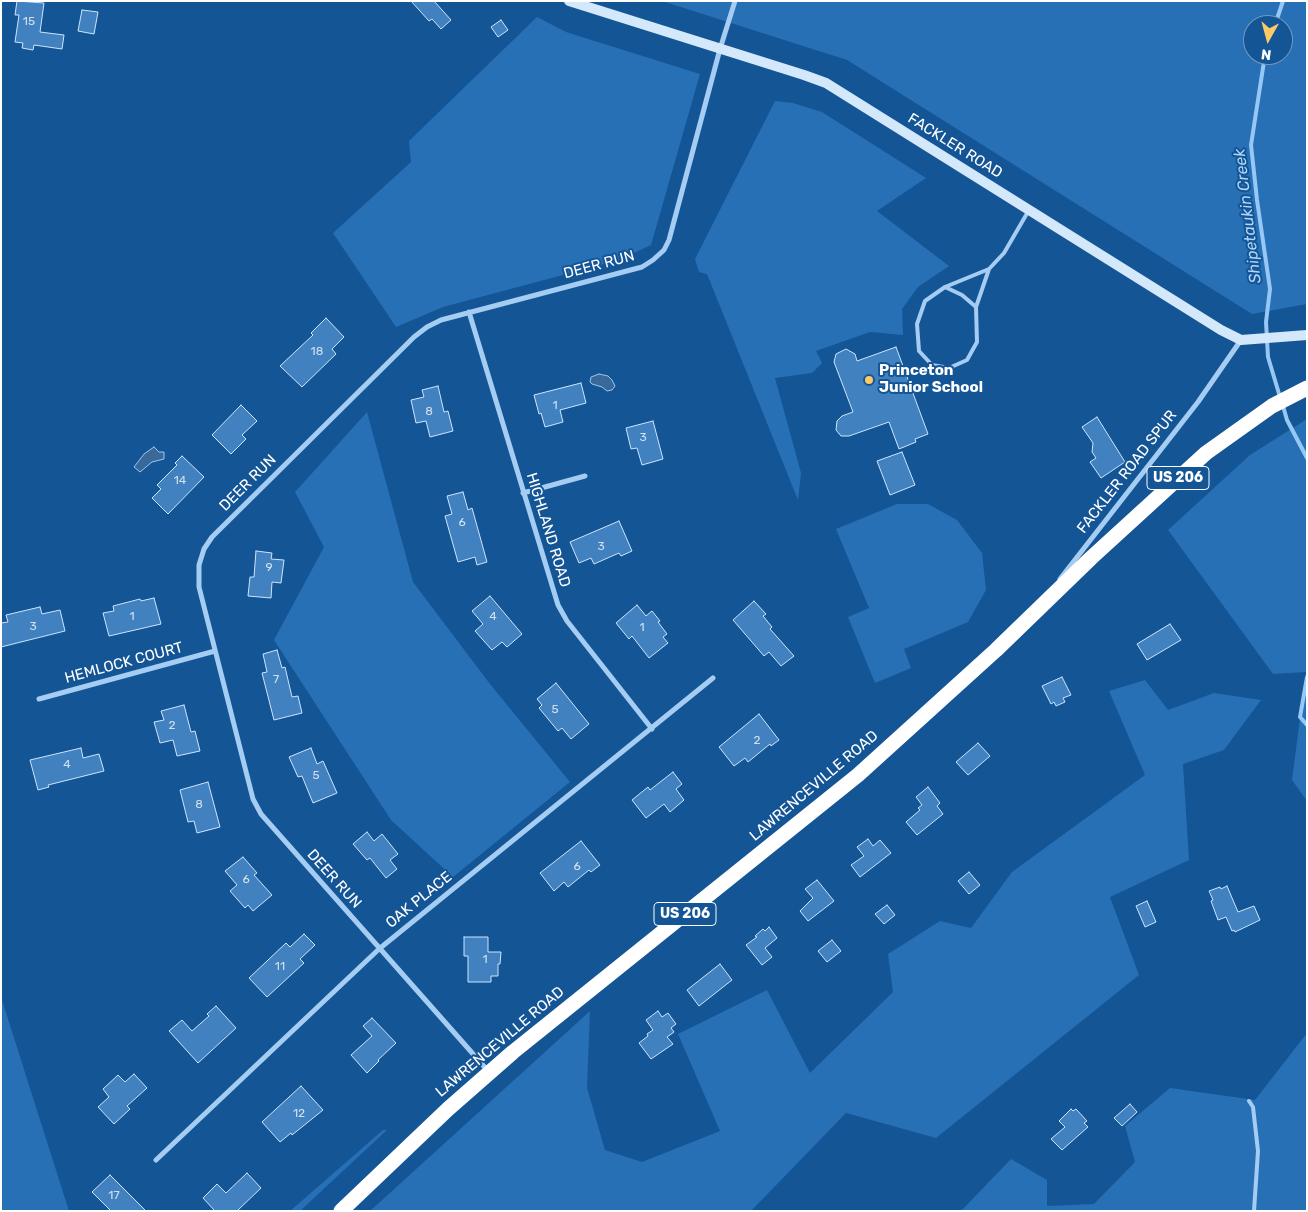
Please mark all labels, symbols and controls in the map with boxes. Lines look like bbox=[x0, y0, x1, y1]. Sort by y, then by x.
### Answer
house number: 15 bbox=[23, 15, 35, 29]
north arrow bbox=[1243, 15, 1293, 65]
text: N bbox=[1260, 45, 1272, 63]
street label: FACKLER ROAD bbox=[904, 110, 1006, 182]
water label: Shipetaukin Creek bbox=[1230, 148, 1266, 284]
street label: DEER RUN bbox=[562, 247, 636, 283]
house number: 18 bbox=[311, 345, 323, 359]
place label: Princeton Junior School bbox=[879, 362, 983, 397]
marker: Princeton Junior School bbox=[863, 374, 875, 386]
house number: 1 bbox=[552, 399, 558, 413]
house number: 8 bbox=[425, 405, 433, 419]
street label: FACKLER ROAD SPUR bbox=[1073, 407, 1181, 537]
house number: 3 bbox=[639, 431, 647, 445]
street label: DEER RUN bbox=[216, 451, 280, 515]
road number: US 206 bbox=[1147, 466, 1209, 489]
street label: HIGHLAND ROAD bbox=[522, 471, 574, 589]
house number: 14 bbox=[174, 474, 186, 488]
house number: 6 bbox=[458, 516, 466, 530]
house number: 3 bbox=[597, 540, 605, 554]
house number: 9 bbox=[265, 561, 273, 575]
house number: 1 bbox=[129, 610, 135, 624]
house number: 4 bbox=[489, 610, 497, 624]
house number: 3 bbox=[29, 620, 37, 634]
house number: 1 bbox=[639, 621, 645, 635]
street label: HEMLOCK COURT bbox=[63, 639, 185, 687]
house number: 7 bbox=[273, 673, 279, 687]
house number: 5 bbox=[551, 703, 559, 717]
house number: 2 bbox=[168, 719, 176, 733]
street label: LAWRENCEVILLE ROAD bbox=[746, 727, 882, 845]
house number: 2 bbox=[753, 734, 761, 748]
house number: 4 bbox=[63, 758, 71, 772]
house number: 5 bbox=[312, 769, 320, 783]
house number: 8 bbox=[195, 798, 203, 812]
street label: DEER RUN bbox=[303, 846, 365, 912]
house number: 6 bbox=[573, 860, 581, 874]
street label: OAK PLACE bbox=[382, 868, 456, 932]
house number: 6 bbox=[242, 873, 250, 887]
road number: US 206 bbox=[654, 902, 716, 926]
house number: 1 bbox=[482, 953, 488, 967]
house number: 11 bbox=[275, 960, 285, 974]
street label: LAWRENCEVILLE ROAD bbox=[432, 983, 568, 1101]
house number: 12 bbox=[293, 1107, 305, 1121]
house number: 17 bbox=[108, 1189, 120, 1203]

